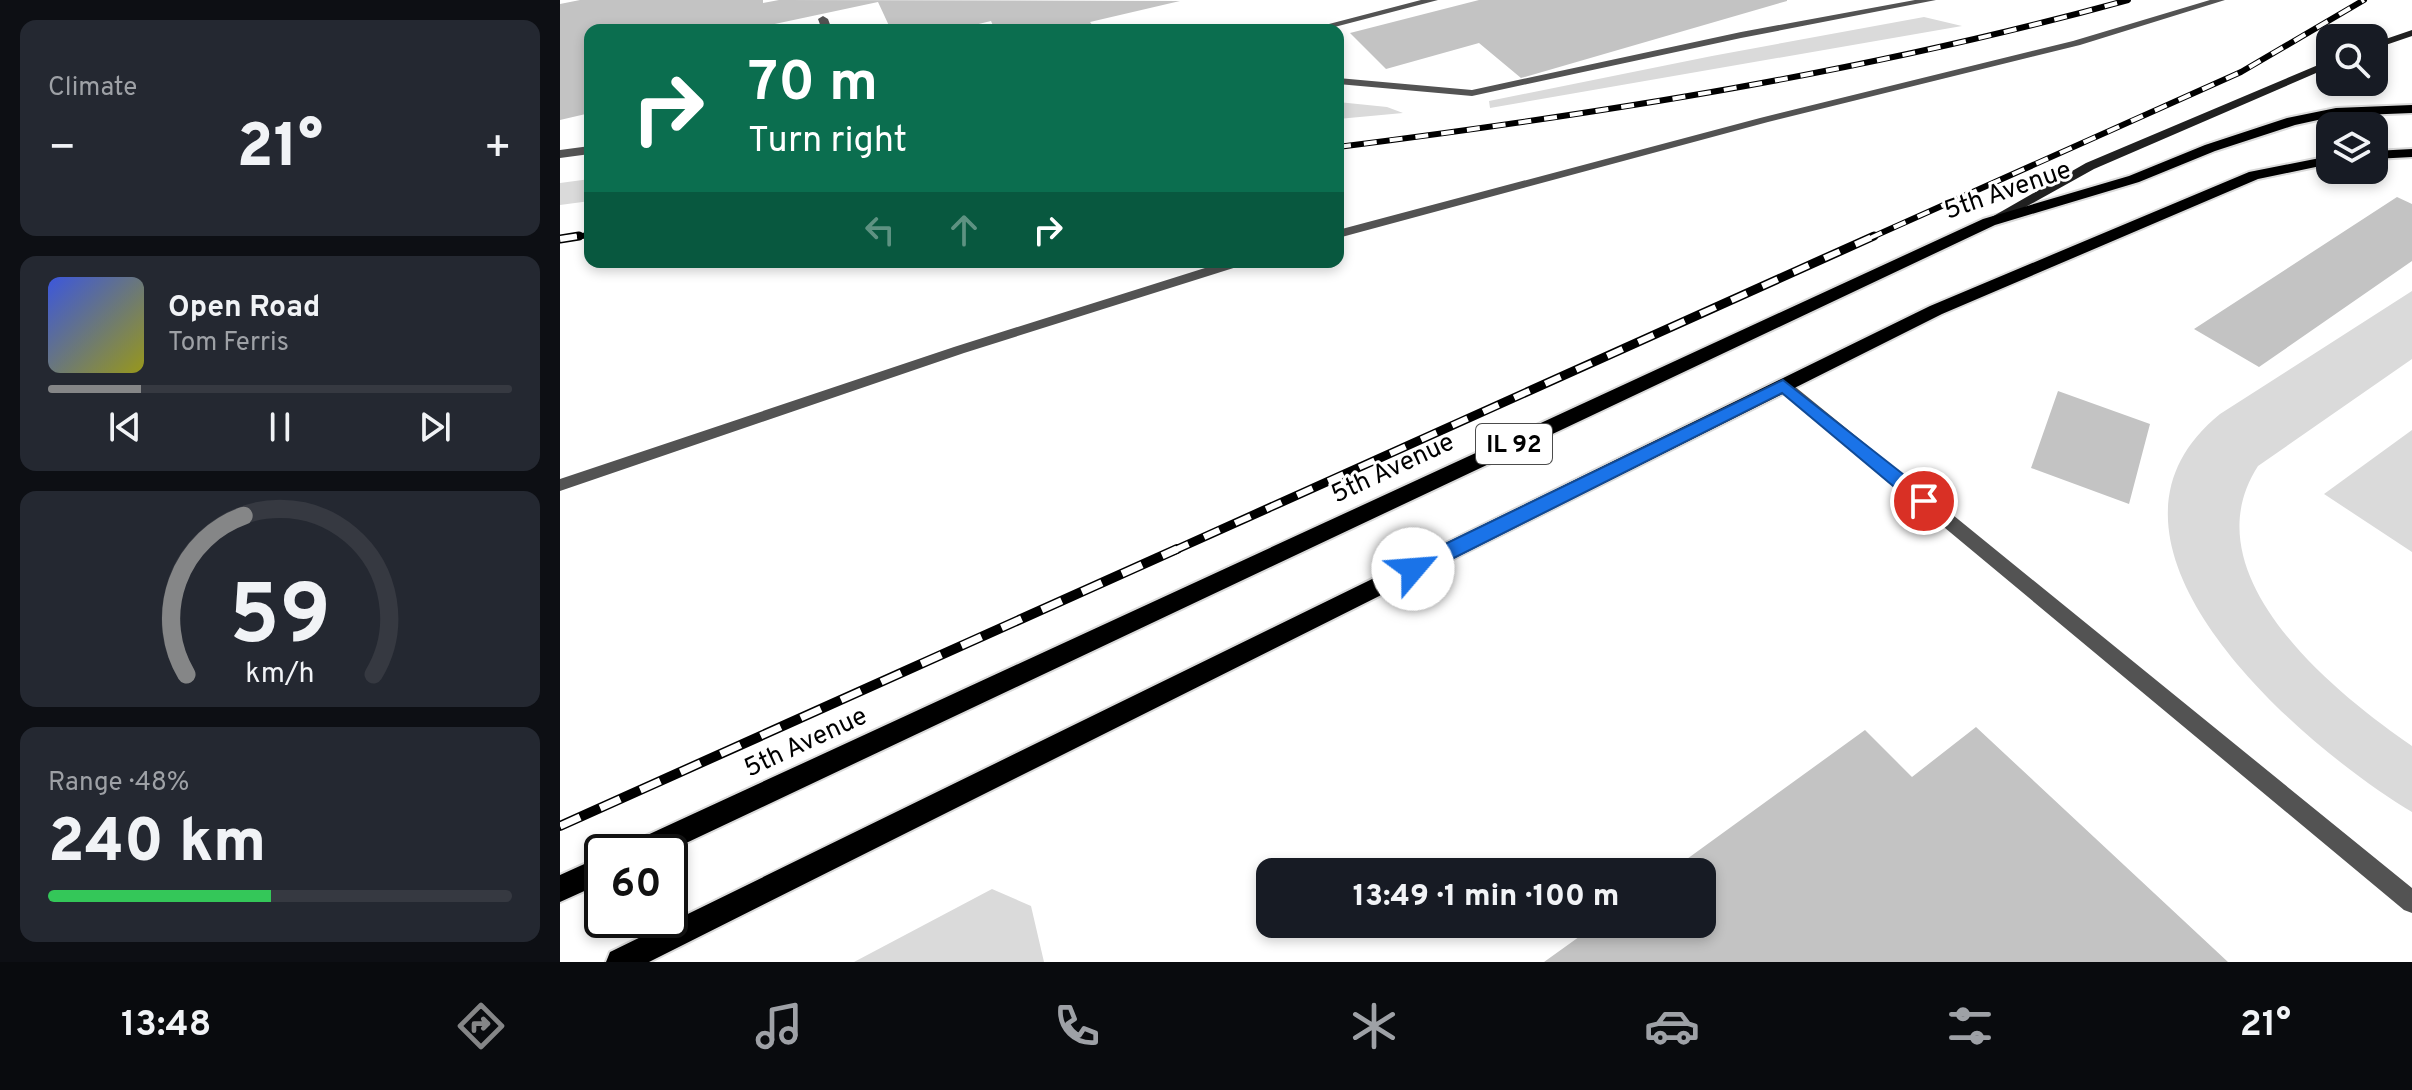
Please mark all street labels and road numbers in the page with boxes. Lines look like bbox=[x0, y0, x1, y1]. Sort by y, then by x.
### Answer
street label: 5th Avenue bbox=[1940, 154, 2076, 228]
road number: IL 92 bbox=[1476, 424, 1552, 464]
street label: 5th Avenue bbox=[1326, 426, 1460, 512]
street label: 5th Avenue bbox=[739, 700, 873, 786]

